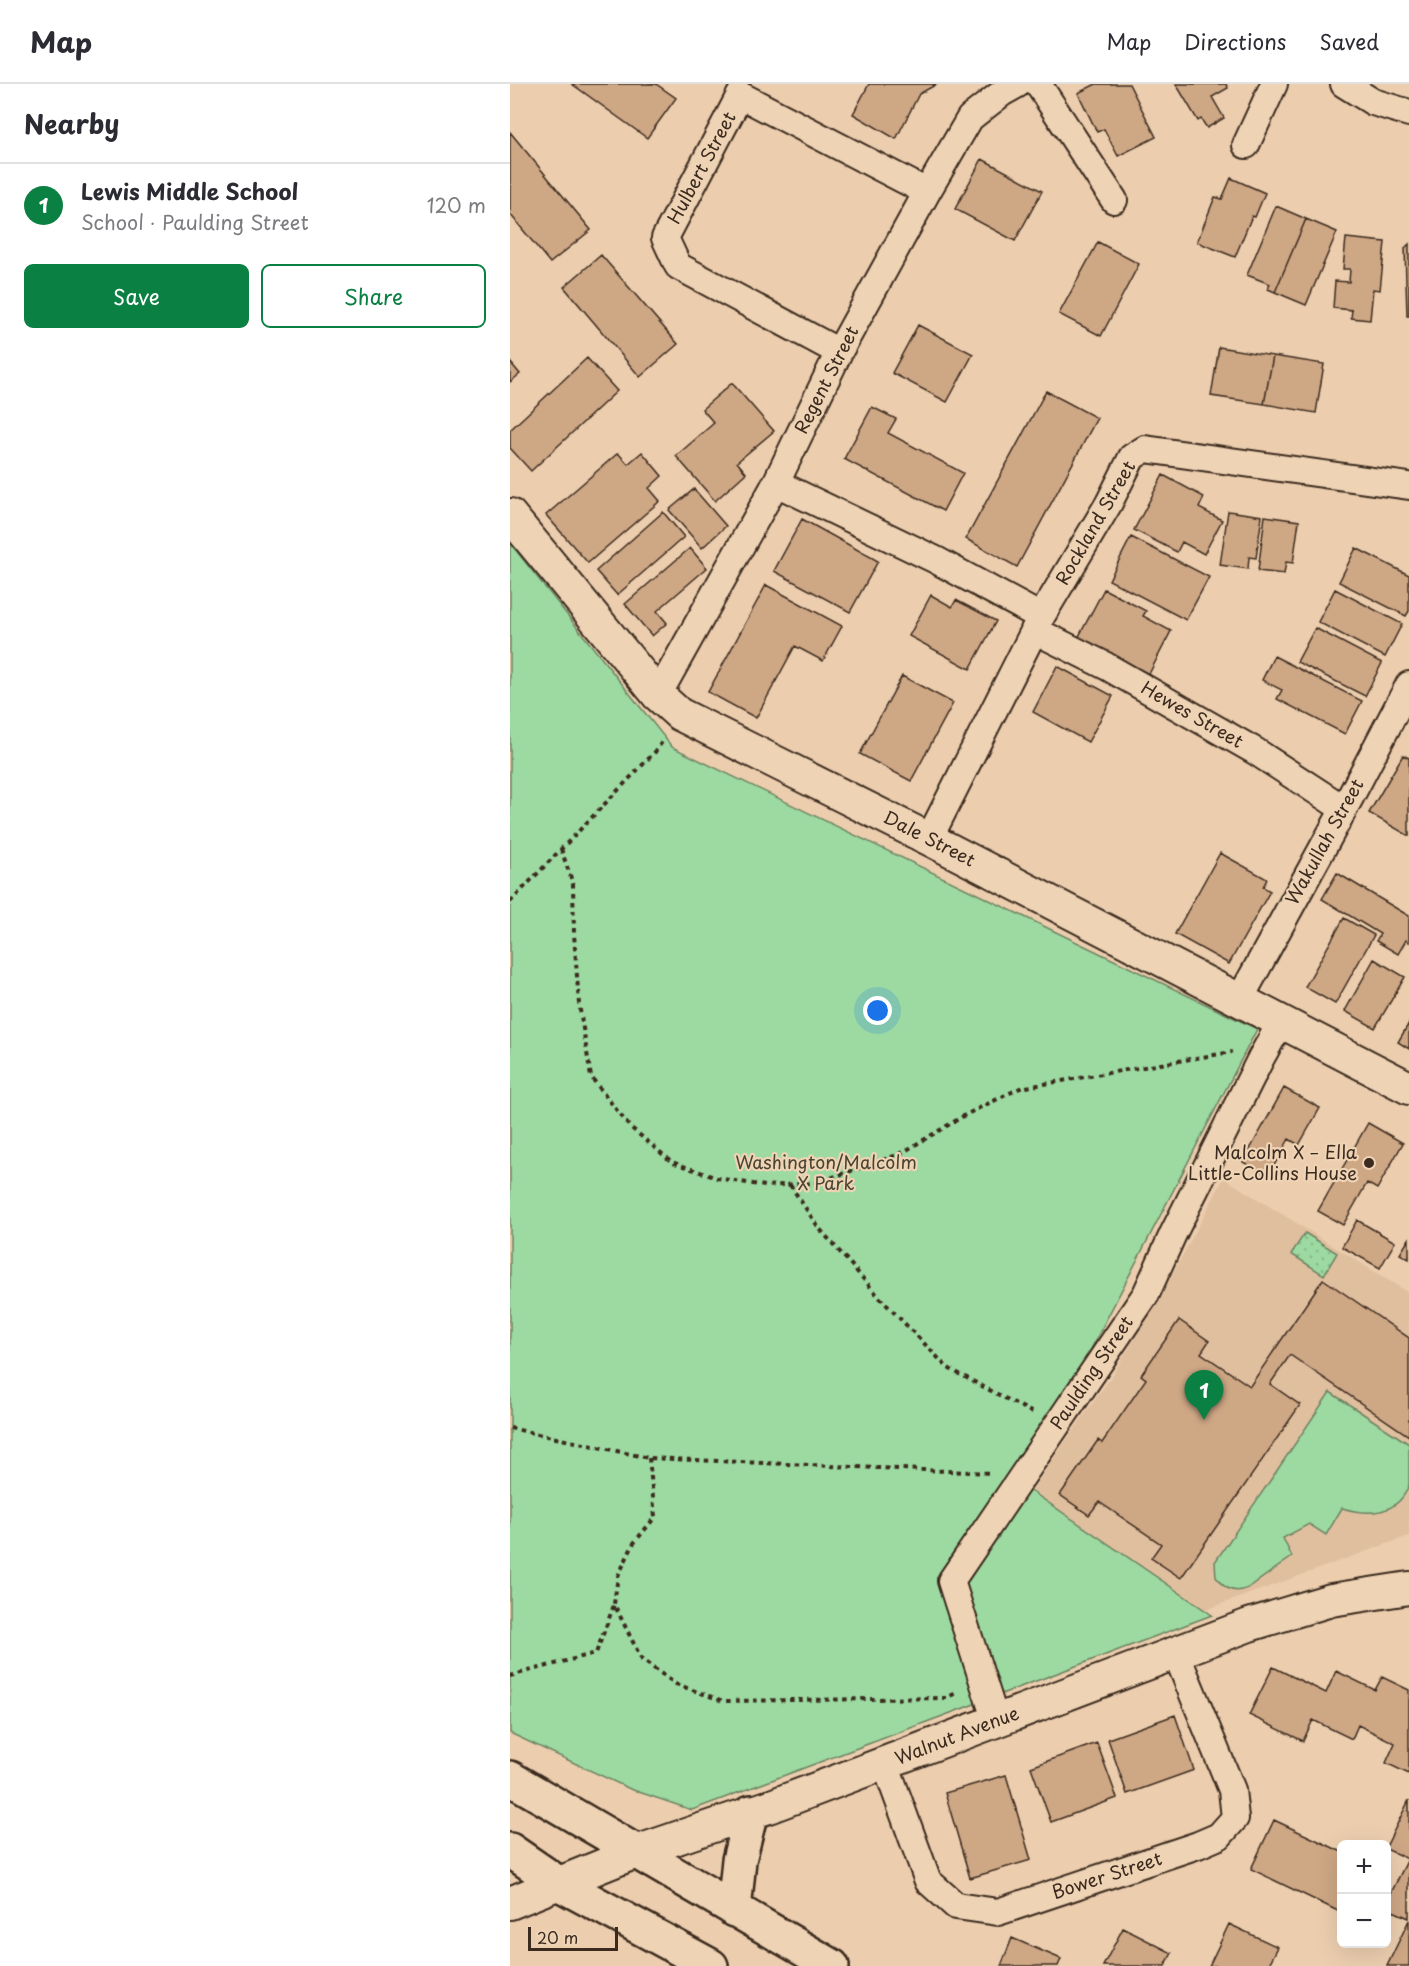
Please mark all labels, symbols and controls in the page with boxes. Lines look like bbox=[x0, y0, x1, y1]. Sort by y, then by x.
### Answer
text: Map bbox=[30, 20, 92, 63]
text: Map bbox=[1106, 25, 1151, 57]
text: Directions bbox=[1184, 25, 1286, 57]
text: Saved bbox=[1319, 25, 1379, 57]
text: Nearby bbox=[24, 104, 119, 143]
street label: Hulbert Street bbox=[660, 106, 742, 228]
text: Lewis Middle School bbox=[81, 174, 298, 207]
text: 1 bbox=[39, 190, 48, 220]
text: 120 m bbox=[427, 190, 486, 220]
text: School · Paulding Street bbox=[81, 207, 309, 237]
button: Save bbox=[24, 264, 249, 328]
button: Share bbox=[261, 264, 486, 328]
street label: Regent Street bbox=[787, 321, 864, 438]
street label: Rockland Street bbox=[1048, 455, 1141, 589]
street label: Hewes Street bbox=[1137, 673, 1249, 754]
street label: Wakullah Street bbox=[1278, 773, 1370, 909]
street label: Dale Street bbox=[879, 803, 980, 872]
your location bbox=[863, 996, 892, 1025]
place label: Malcolm X – Ella Little-Collins House bbox=[1188, 1138, 1358, 1186]
park label: Washington/Malcolm X Park bbox=[735, 1148, 917, 1196]
marker: Malcolm X – Ella Little-Collins House bbox=[1362, 1156, 1376, 1170]
street label: Paulding Street bbox=[1043, 1310, 1139, 1434]
pin: 1 bbox=[1184, 1370, 1224, 1420]
street label: Walnut Avenue bbox=[890, 1698, 1023, 1771]
map controls bbox=[1337, 1840, 1391, 1948]
button: + bbox=[1337, 1840, 1391, 1894]
street label: Bower Street bbox=[1048, 1844, 1165, 1905]
button: − bbox=[1337, 1894, 1391, 1948]
scale bar bbox=[528, 1924, 618, 1952]
text: 20 m bbox=[537, 1925, 578, 1949]

